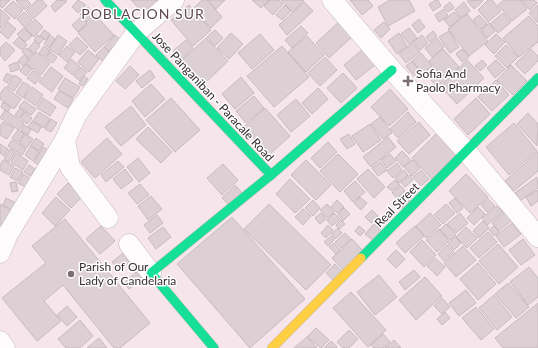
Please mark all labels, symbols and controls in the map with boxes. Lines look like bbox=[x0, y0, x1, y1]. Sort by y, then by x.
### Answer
district label: POBLACION SUR bbox=[81, 5, 205, 22]
street label: Jose Panganiban - Paracale Road bbox=[149, 29, 277, 164]
place label: Sofia And Paolo Pharmacy bbox=[416, 66, 501, 95]
marker: Sofia And Paolo Pharmacy bbox=[403, 76, 413, 86]
street label: Real Street bbox=[371, 179, 423, 230]
place label: Parish of Our Lady of Candelaria bbox=[79, 259, 176, 288]
marker: Parish of Our Lady of Candelaria bbox=[66, 269, 76, 279]

